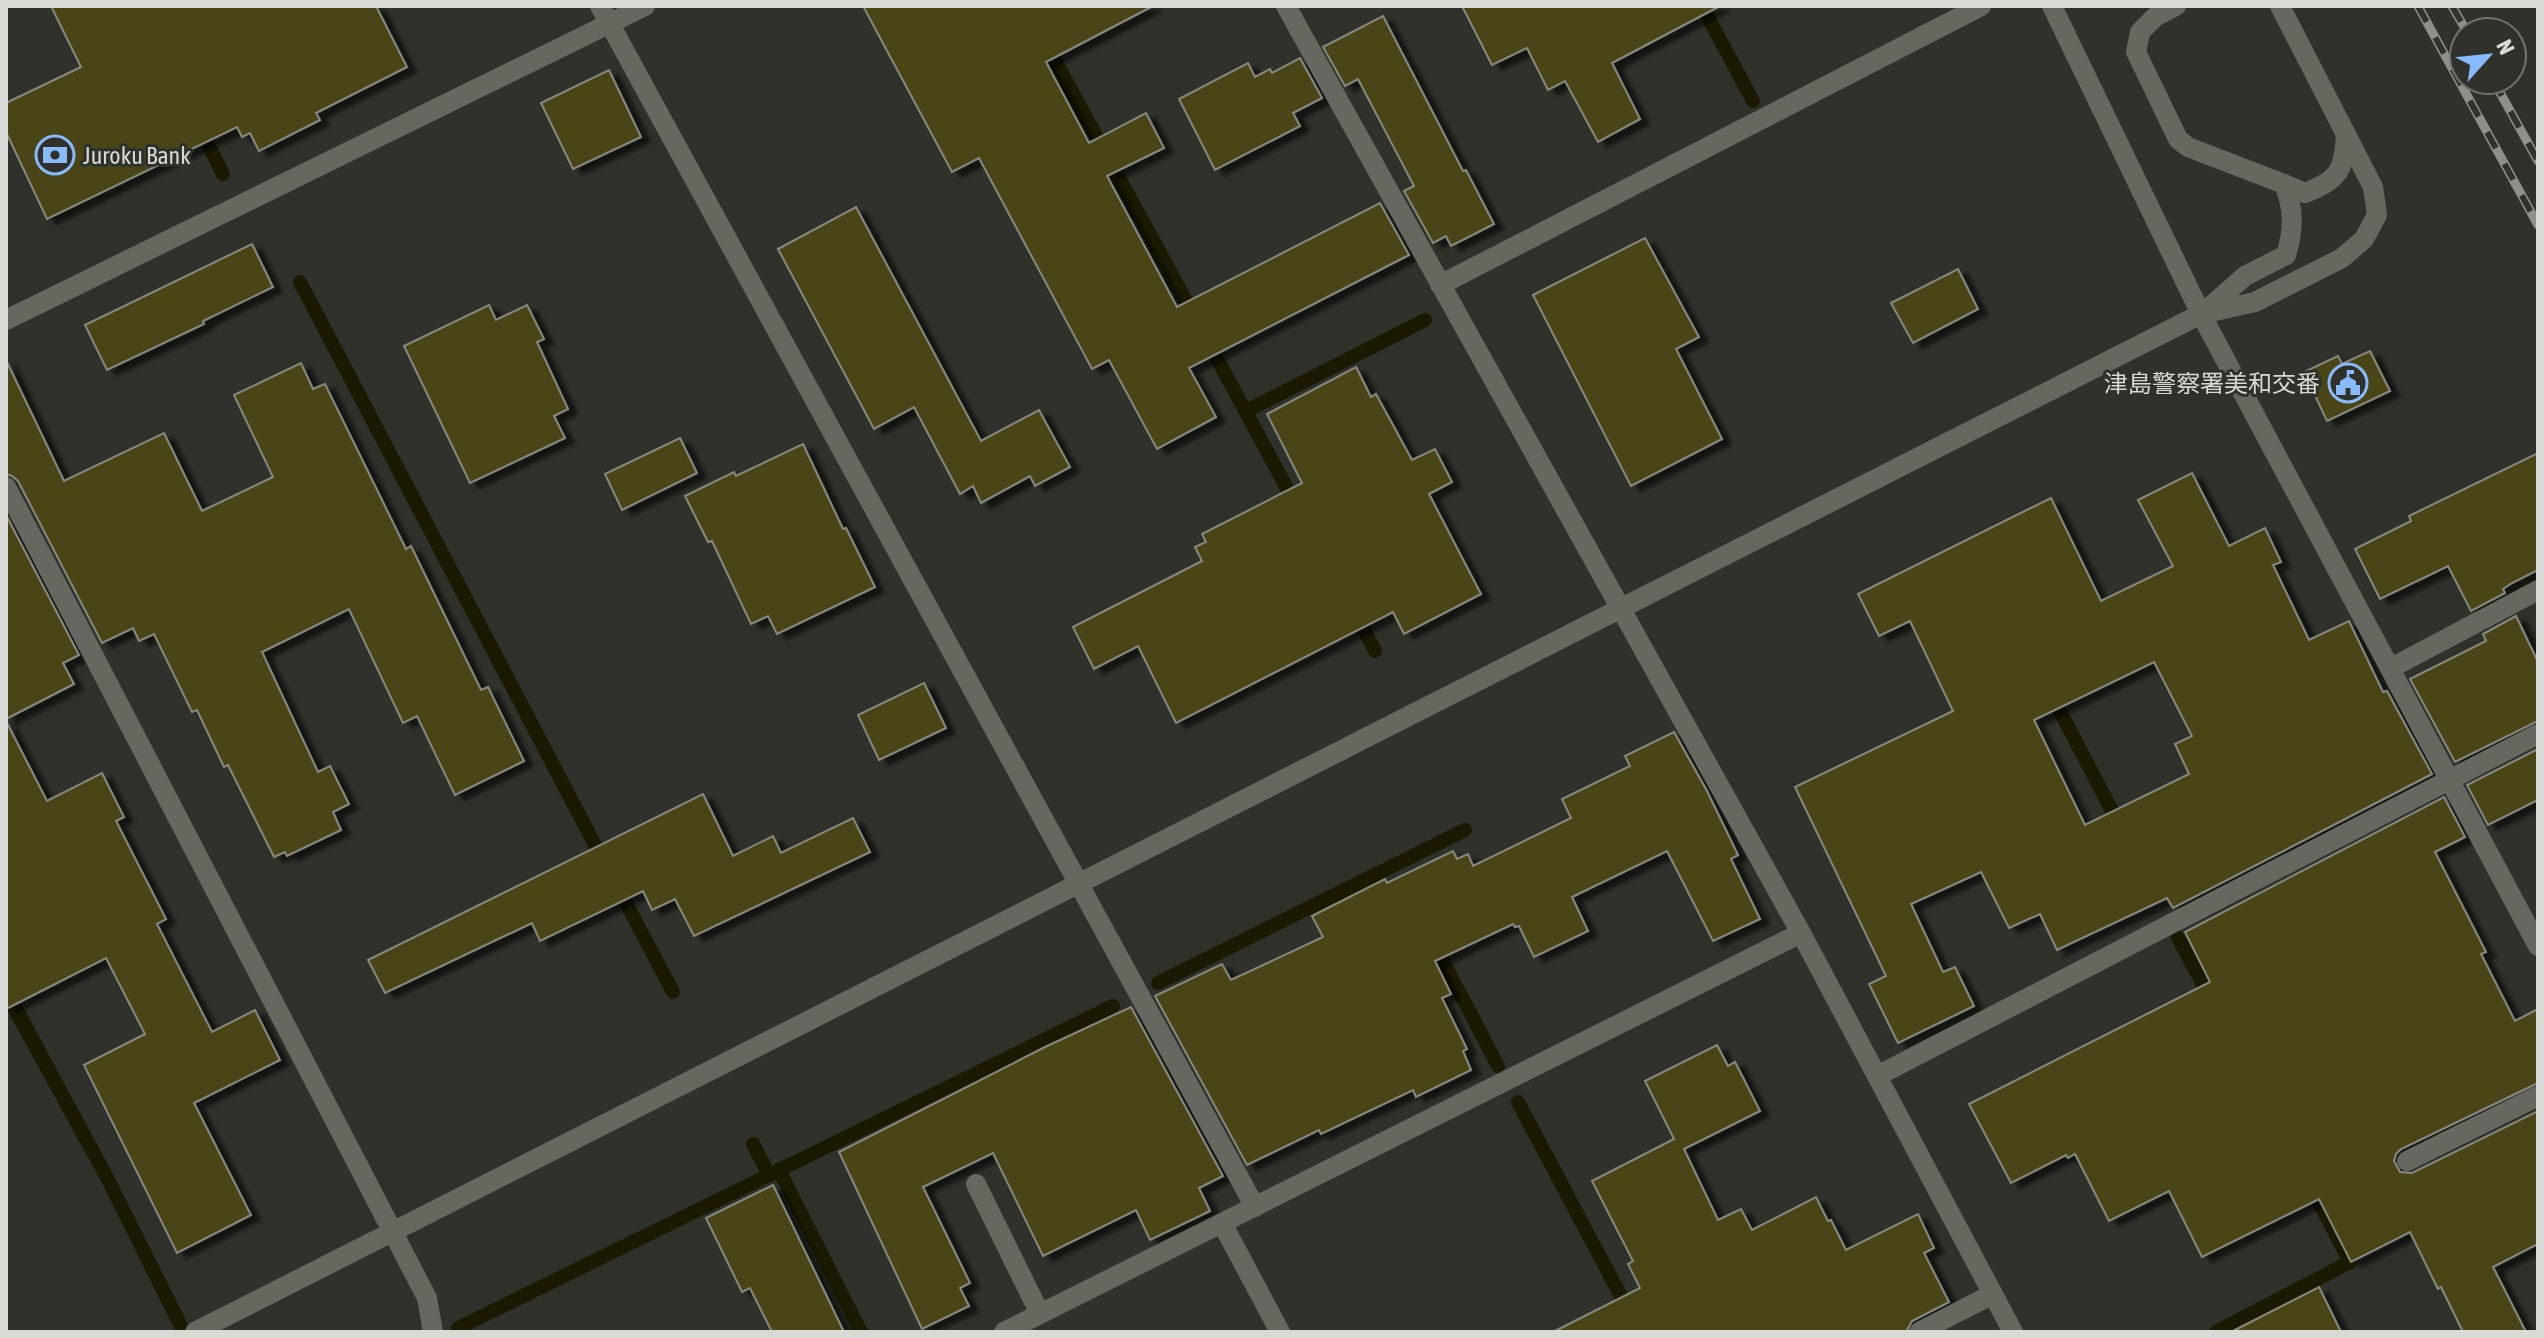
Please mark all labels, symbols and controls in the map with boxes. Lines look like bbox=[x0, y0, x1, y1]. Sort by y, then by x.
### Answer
north arrow bbox=[2448, 16, 2528, 96]
text: N bbox=[2491, 35, 2520, 59]
bank icon: Juroku Bank bbox=[34, 134, 76, 176]
place label: Juroku Bank bbox=[83, 142, 191, 169]
public building icon: 津島警察署美和交番 bbox=[2327, 362, 2369, 404]
place label: 津島警察署美和交番 bbox=[2104, 370, 2320, 397]

